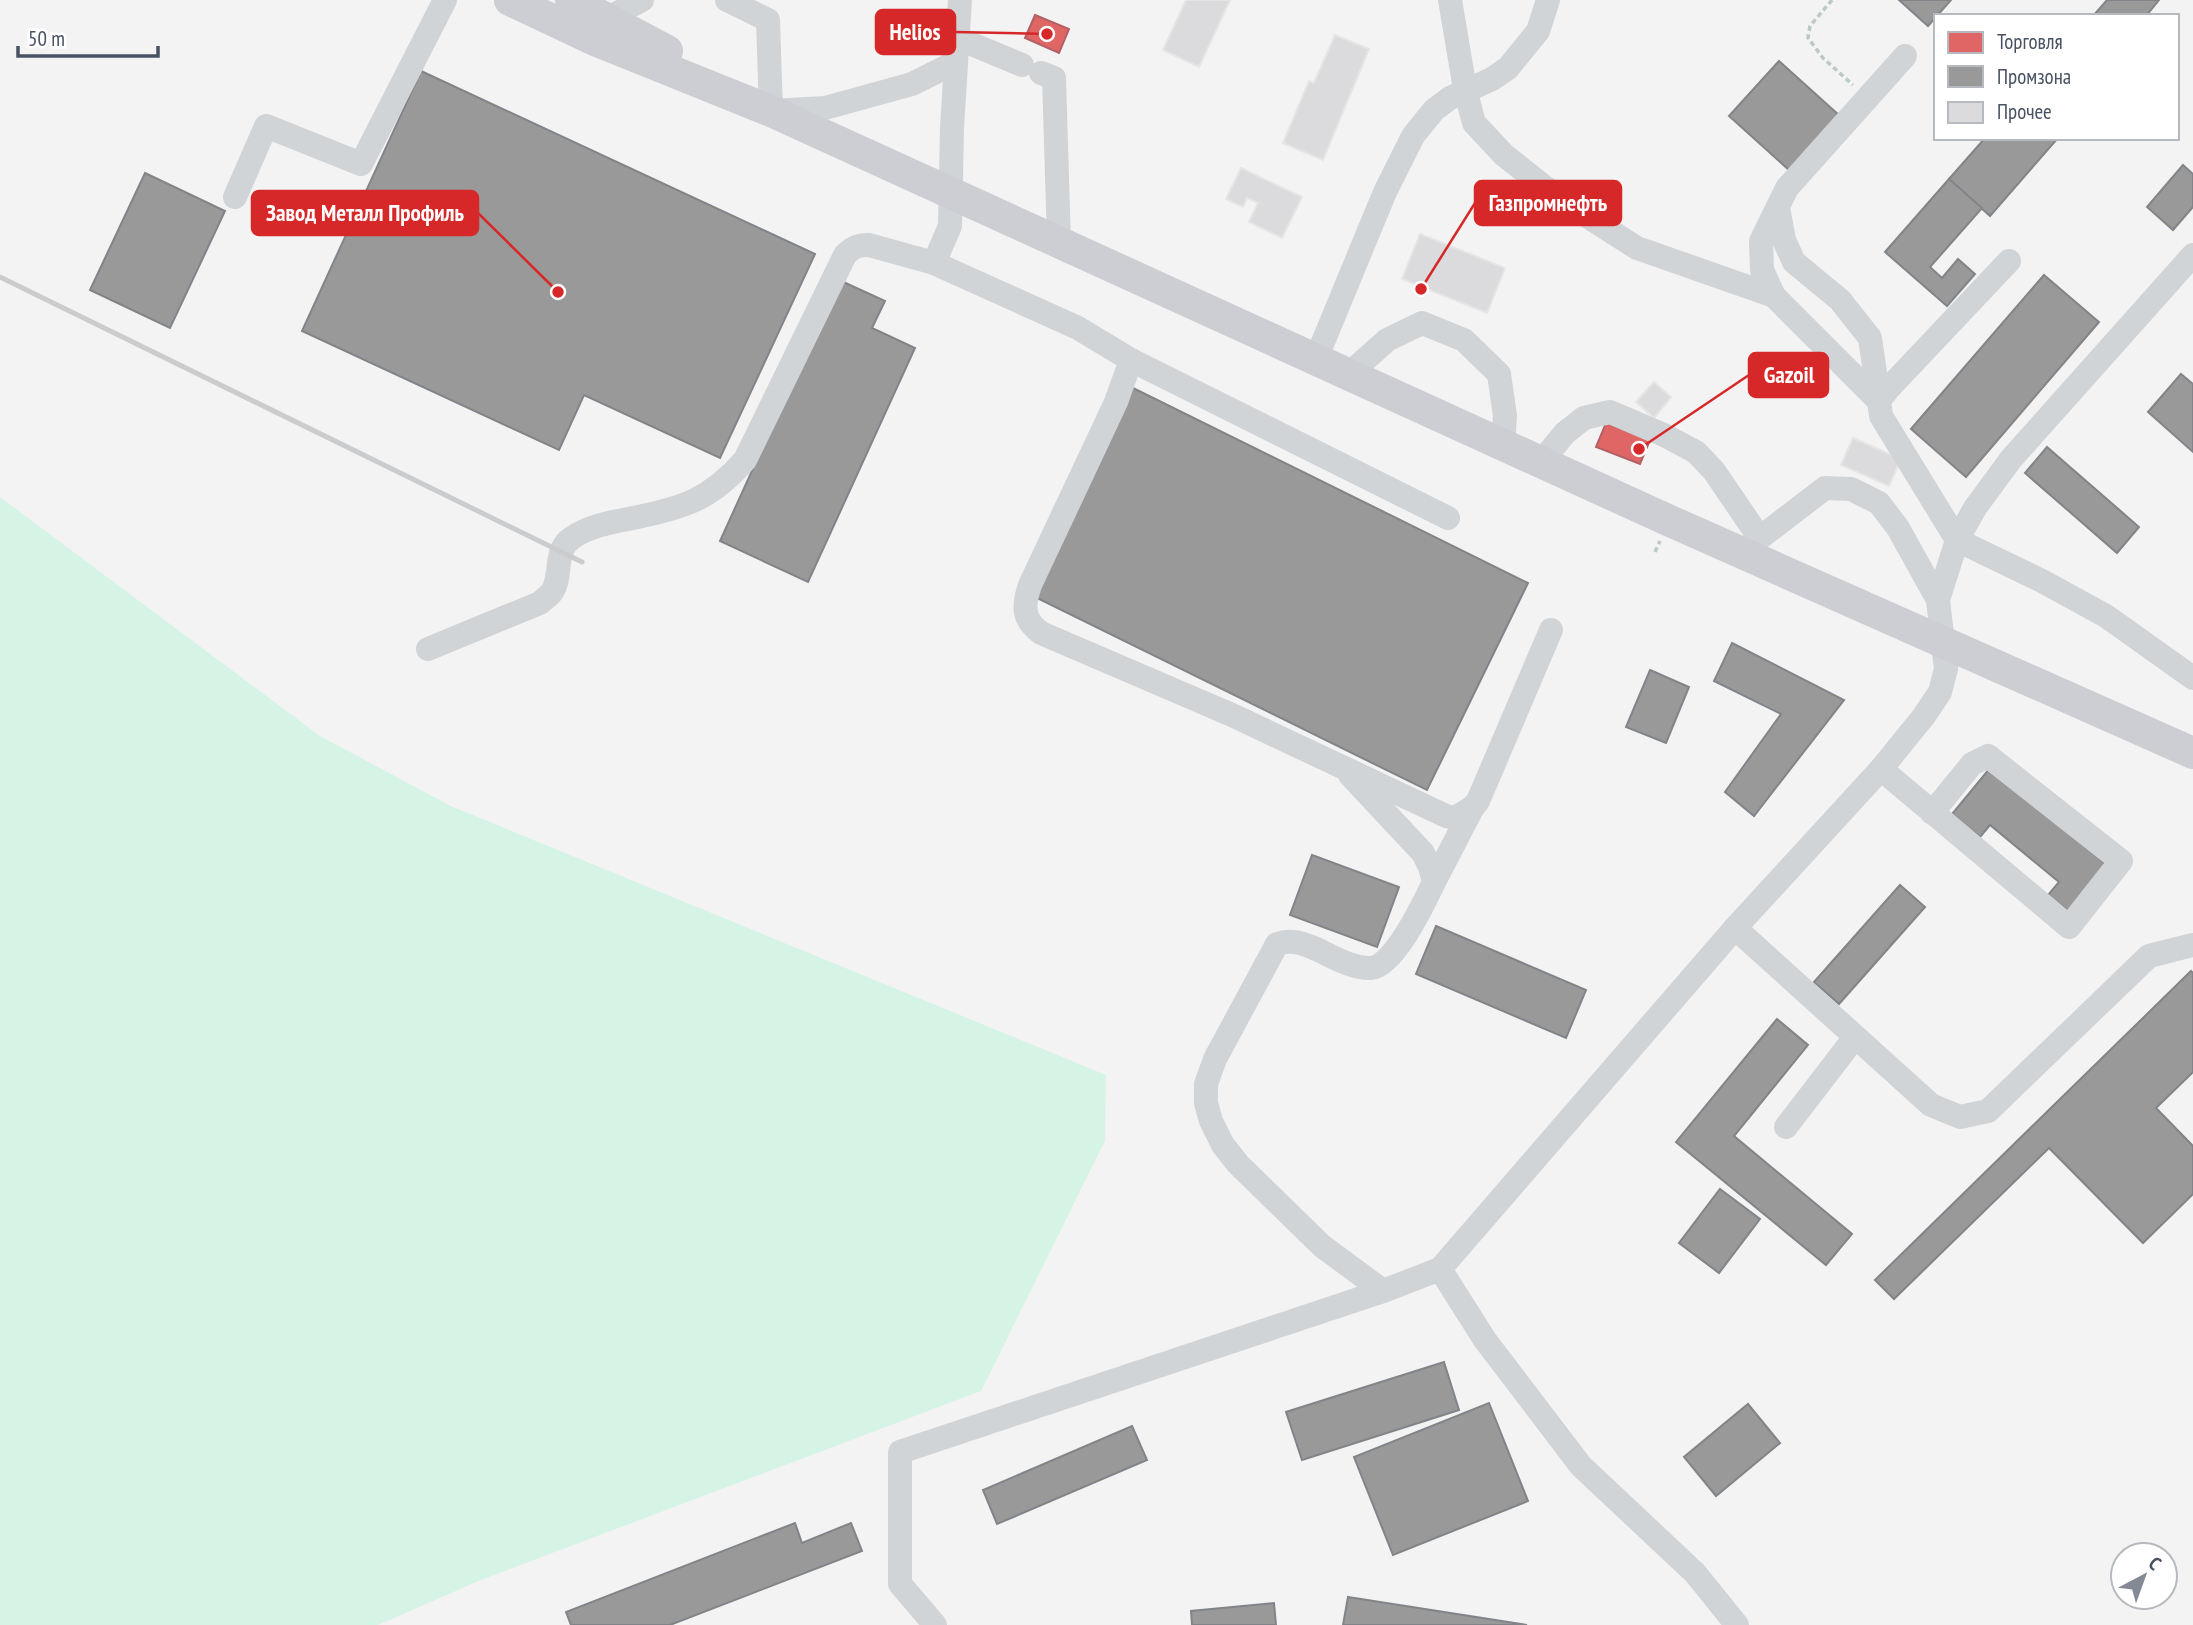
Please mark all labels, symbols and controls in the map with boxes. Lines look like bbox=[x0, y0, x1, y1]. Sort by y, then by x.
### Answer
callout: Helios bbox=[876, 10, 955, 54]
scale bar bbox=[18, 14, 158, 58]
legend bbox=[1934, 14, 2179, 140]
text: Helios bbox=[889, 17, 941, 46]
text: 50 m bbox=[28, 25, 65, 52]
text: Торговля bbox=[1997, 28, 2063, 55]
text: Промзона bbox=[1997, 63, 2071, 90]
text: Прочее bbox=[1997, 98, 2052, 125]
callout: Газпромнефть bbox=[1475, 181, 1621, 225]
text: Газпромнефть bbox=[1489, 188, 1608, 217]
callout: Завод Металл Профиль bbox=[252, 191, 478, 235]
text: Завод Металл Профиль bbox=[266, 198, 465, 227]
callout: Gazoil bbox=[1749, 353, 1828, 397]
text: Gazoil bbox=[1764, 360, 1815, 389]
north arrow bbox=[2109, 1541, 2179, 1611]
text: С bbox=[2144, 1551, 2167, 1575]

